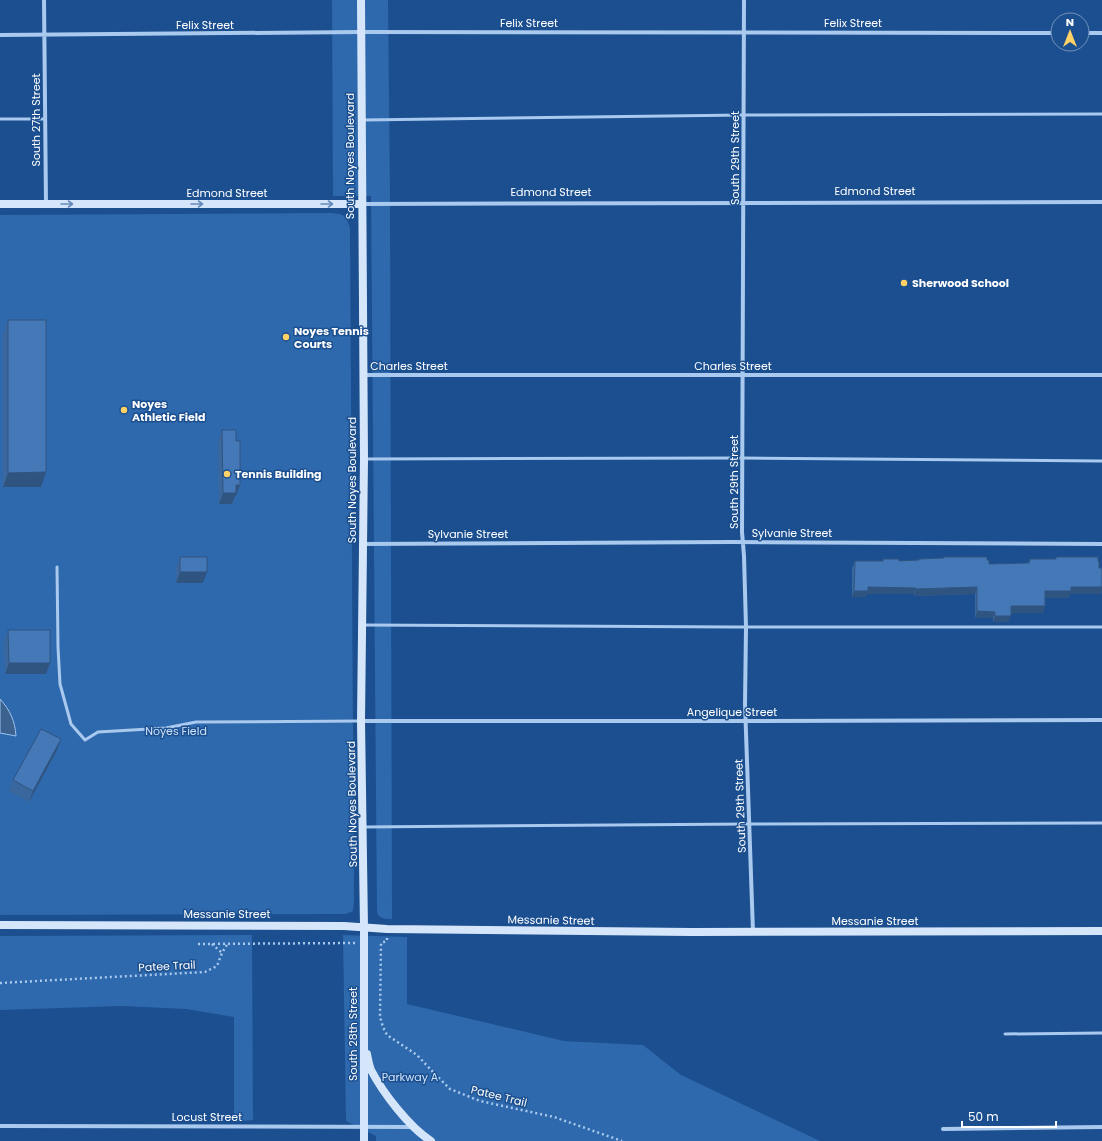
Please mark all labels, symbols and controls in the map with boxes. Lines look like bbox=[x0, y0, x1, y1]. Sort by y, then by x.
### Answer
north arrow bbox=[1050, 12, 1090, 52]
text: N bbox=[1066, 14, 1074, 30]
street label: Felix Street bbox=[500, 15, 558, 31]
street label: Felix Street bbox=[824, 15, 882, 31]
street label: Felix Street bbox=[176, 17, 234, 33]
street label: South 27th Street bbox=[28, 73, 44, 167]
street label: South Noyes Boulevard bbox=[342, 93, 358, 219]
street label: South 29th Street bbox=[727, 111, 743, 205]
street label: Edmond Street bbox=[834, 183, 916, 199]
street label: Edmond Street bbox=[510, 184, 592, 200]
street label: Edmond Street bbox=[186, 185, 268, 201]
one-way arrow bbox=[60, 200, 73, 208]
one-way arrow bbox=[190, 200, 203, 208]
one-way arrow bbox=[320, 200, 333, 208]
place label: Sherwood School bbox=[912, 275, 1009, 291]
marker: Sherwood School bbox=[899, 278, 909, 288]
place label: Noyes Tennis Courts bbox=[294, 323, 369, 352]
marker: Noyes Tennis Courts bbox=[281, 332, 291, 342]
street label: Charles Street bbox=[370, 358, 448, 374]
street label: Charles Street bbox=[694, 358, 772, 374]
place label: Noyes Athletic Field bbox=[132, 396, 205, 425]
marker: Noyes Athletic Field bbox=[119, 405, 129, 415]
street label: South Noyes Boulevard bbox=[344, 417, 360, 543]
street label: South 29th Street bbox=[726, 435, 742, 529]
place label: Tennis Building bbox=[235, 466, 322, 482]
marker: Tennis Building bbox=[222, 469, 232, 479]
street label: Sylvanie Street bbox=[752, 525, 832, 541]
street label: Sylvanie Street bbox=[428, 526, 508, 542]
street label: Angelique Street bbox=[687, 704, 777, 720]
park label: Noyes Field bbox=[145, 723, 207, 739]
street label: South Noyes Boulevard bbox=[343, 741, 361, 867]
street label: South 29th Street bbox=[730, 759, 750, 853]
street label: Messanie Street bbox=[184, 906, 270, 922]
street label: Messanie Street bbox=[507, 911, 595, 929]
street label: Messanie Street bbox=[832, 913, 918, 929]
street label: Patee Trail bbox=[138, 957, 196, 975]
street label: South 28th Street bbox=[345, 987, 361, 1081]
park label: Parkway A bbox=[382, 1069, 439, 1085]
street label: Patee Trail bbox=[469, 1081, 529, 1111]
scale bar bbox=[962, 1103, 1056, 1129]
text: 50 m bbox=[968, 1108, 999, 1125]
street label: Locust Street bbox=[172, 1109, 242, 1125]

